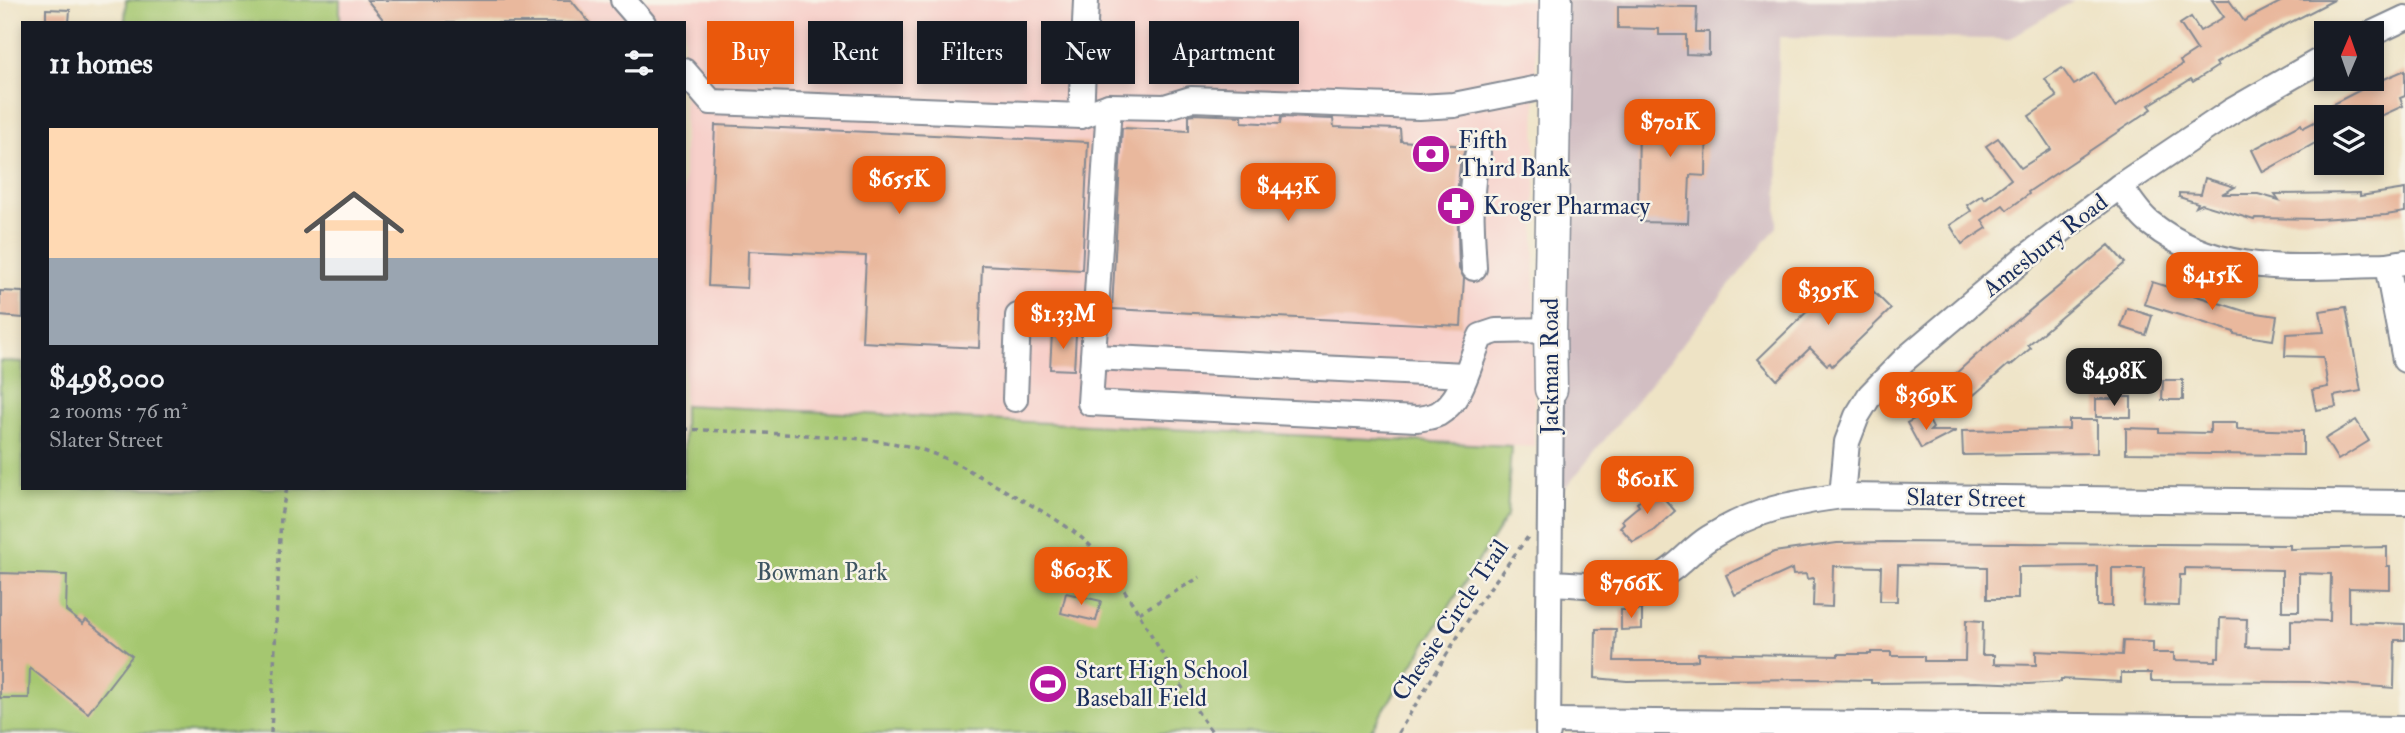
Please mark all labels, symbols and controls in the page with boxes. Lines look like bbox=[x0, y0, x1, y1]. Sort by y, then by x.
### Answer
chip: Buy bbox=[707, 21, 794, 84]
chip: Rent bbox=[808, 21, 903, 84]
chip: Filters bbox=[917, 21, 1027, 84]
chip: New bbox=[1041, 21, 1135, 84]
chip: Apartment bbox=[1149, 21, 1299, 84]
north arrow bbox=[2314, 21, 2384, 91]
map controls bbox=[2314, 21, 2384, 175]
icon: filters bbox=[620, 44, 658, 82]
text: 11 homes bbox=[49, 45, 153, 82]
pin: $701K bbox=[1621, 100, 1719, 159]
button: layers bbox=[2314, 105, 2384, 175]
text: $701K bbox=[1640, 107, 1700, 136]
place label: Fifth Third Bank bbox=[1458, 125, 1570, 184]
bank icon: Fifth Third Bank bbox=[1410, 133, 1452, 175]
pin: $655K bbox=[850, 156, 948, 216]
text: $655K bbox=[869, 164, 929, 193]
pin: $443K bbox=[1239, 164, 1337, 223]
text: $443K bbox=[1257, 171, 1319, 200]
icon: home bbox=[291, 173, 417, 299]
pharmacy icon: Kroger Pharmacy bbox=[1435, 185, 1477, 227]
street label: Amesbury Road bbox=[1976, 187, 2114, 305]
place label: Kroger Pharmacy bbox=[1483, 191, 1651, 222]
pin: $415K bbox=[2163, 252, 2261, 312]
text: $415K bbox=[2182, 260, 2242, 289]
pin: $395K bbox=[1779, 268, 1877, 327]
text: $395K bbox=[1798, 275, 1858, 304]
pin: $1.33M bbox=[1006, 292, 1120, 351]
street label: Jackman Road bbox=[1535, 298, 1566, 435]
text: $1.33M bbox=[1030, 299, 1096, 328]
pin: $498K bbox=[2065, 348, 2163, 408]
text: $498K bbox=[2082, 356, 2146, 385]
text: $498,000 bbox=[49, 359, 165, 396]
pin: $369K bbox=[1877, 372, 1975, 432]
text: $369K bbox=[1895, 380, 1957, 409]
text: 2 rooms · 76 m² bbox=[49, 396, 187, 425]
text: Slater Street bbox=[49, 425, 163, 454]
pin: $601K bbox=[1598, 456, 1696, 516]
text: $601K bbox=[1617, 464, 1677, 493]
street label: Slater Street bbox=[1906, 482, 2026, 515]
street label: Chessie Circle Trail bbox=[1385, 534, 1516, 707]
pin: $603K bbox=[1032, 548, 1130, 607]
text: $603K bbox=[1050, 555, 1112, 584]
park label: Bowman Park bbox=[756, 557, 888, 588]
pin: $766K bbox=[1582, 560, 1680, 620]
text: $766K bbox=[1600, 568, 1662, 597]
place label: Start High School Baseball Field bbox=[1075, 655, 1248, 714]
sports icon: Start High School Baseball Field bbox=[1027, 663, 1069, 705]

